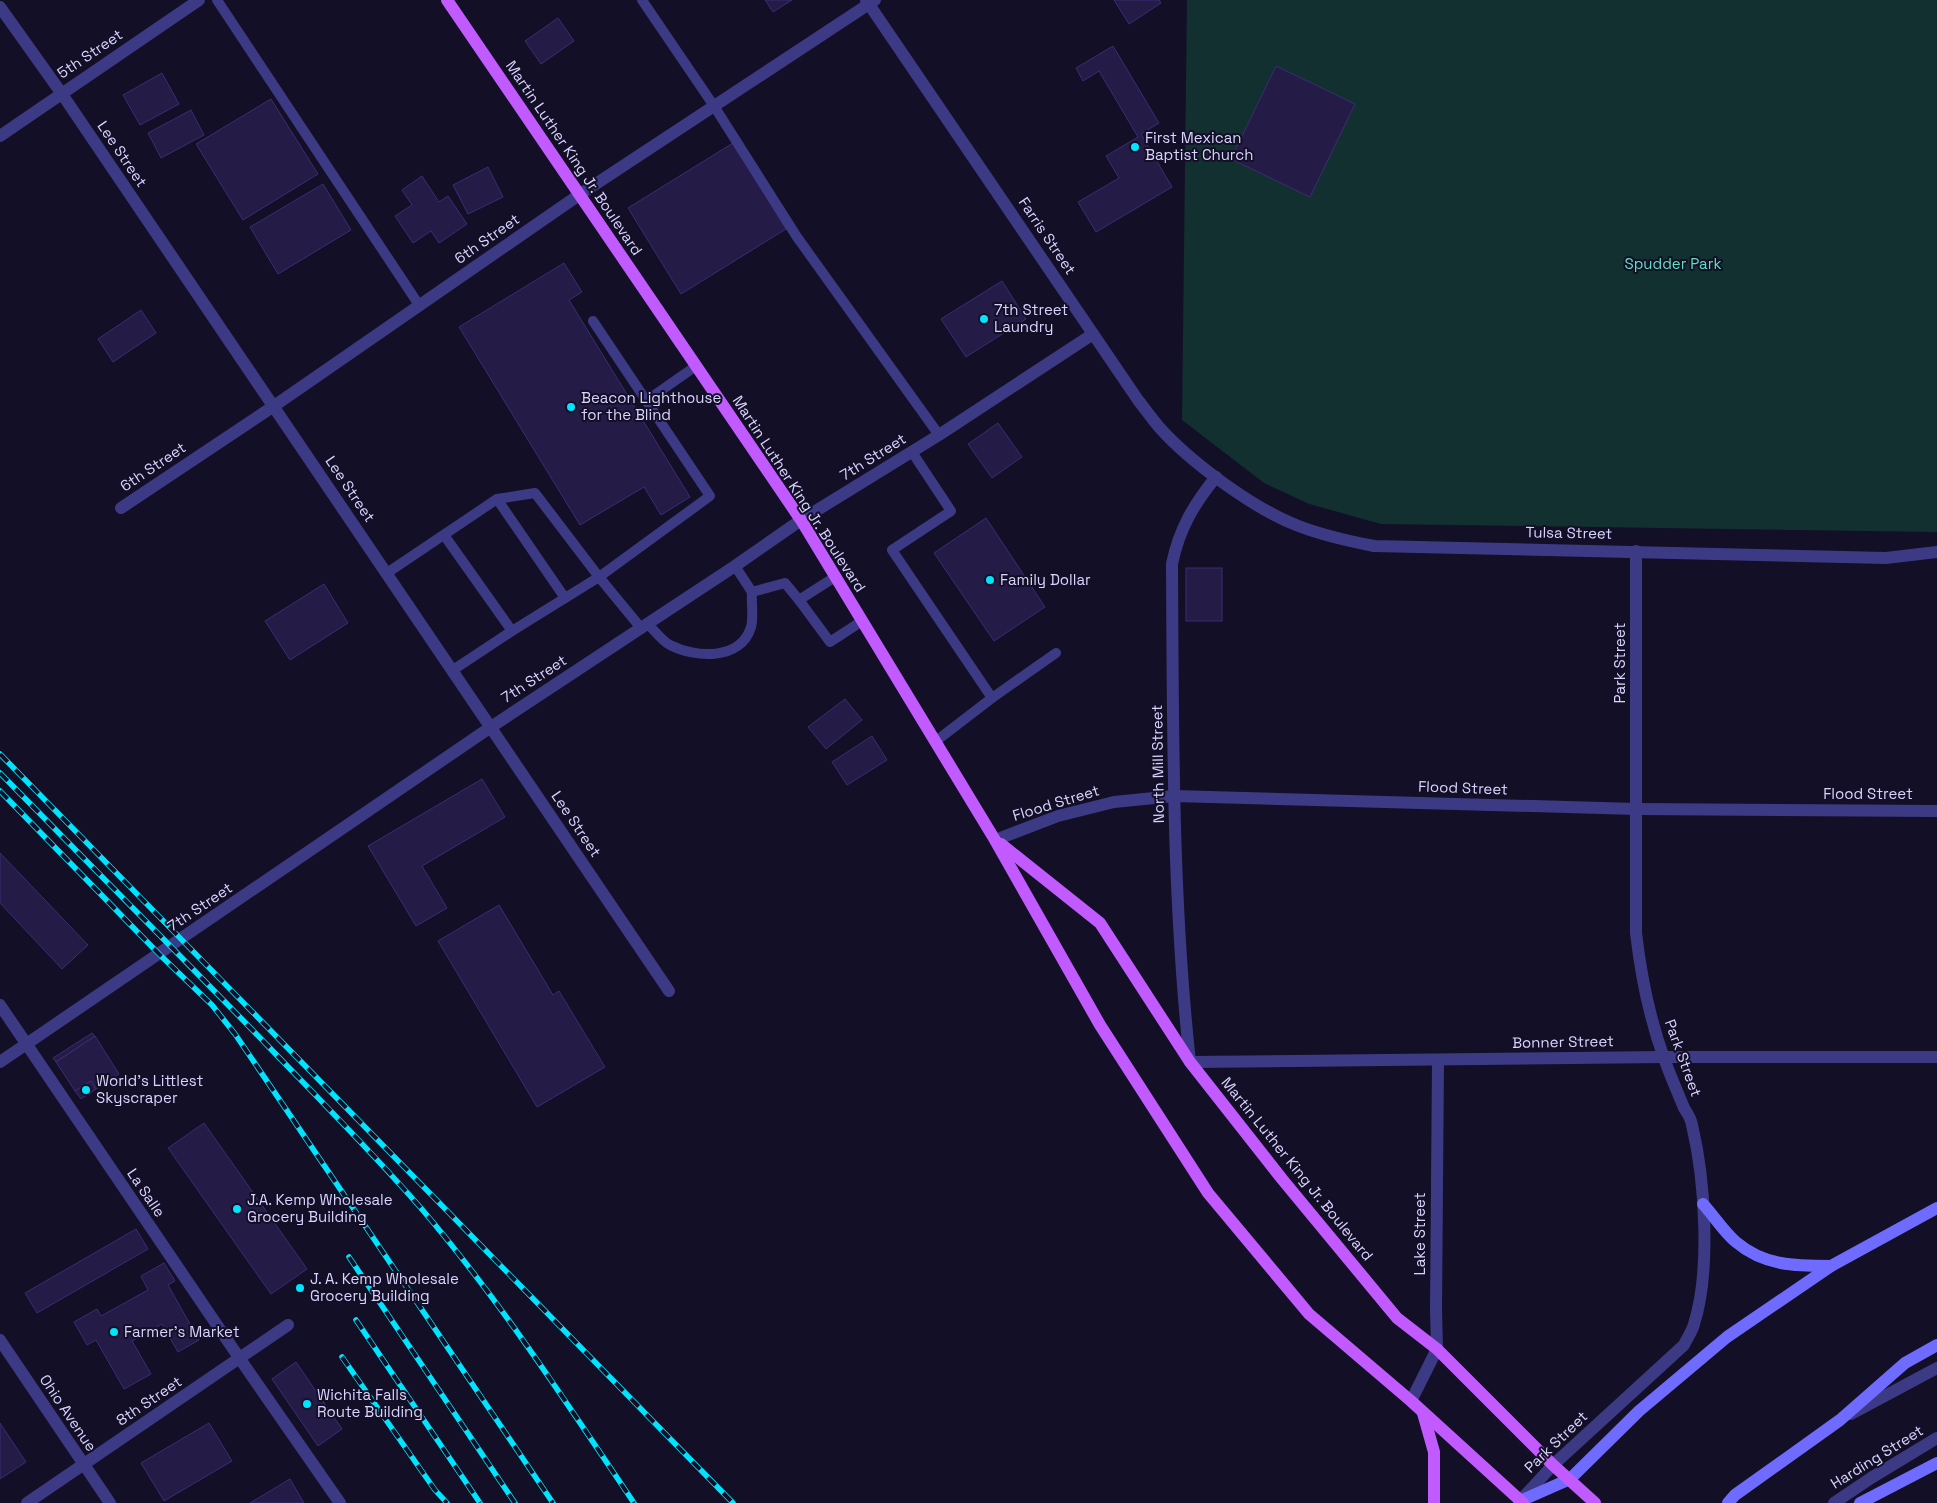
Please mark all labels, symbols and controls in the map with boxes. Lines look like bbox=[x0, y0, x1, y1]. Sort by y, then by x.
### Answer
street label: 5th Street bbox=[53, 25, 126, 82]
street label: Martin Luther King Jr. Boulevard bbox=[502, 57, 647, 259]
street label: Lee Street bbox=[93, 117, 151, 190]
place label: First Mexican Baptist Church bbox=[1145, 128, 1253, 164]
marker: First Mexican Baptist Church bbox=[1129, 141, 1141, 153]
street label: Farris Street bbox=[1015, 193, 1080, 278]
street label: 6th Street bbox=[451, 209, 523, 268]
park label: Spudder Park bbox=[1625, 254, 1721, 273]
place label: 7th Street Laundry bbox=[994, 300, 1068, 336]
marker: 7th Street Laundry bbox=[978, 313, 990, 325]
place label: Beacon Lighthouse for the Blind bbox=[581, 388, 721, 424]
street label: Martin Luther King Jr. Boulevard bbox=[729, 392, 870, 596]
marker: Beacon Lighthouse for the Blind bbox=[565, 401, 577, 413]
street label: 7th Street bbox=[836, 429, 909, 484]
street label: 6th Street bbox=[116, 438, 189, 495]
street label: Lee Street bbox=[321, 452, 379, 525]
street label: Tulsa Street bbox=[1526, 522, 1613, 543]
place label: Family Dollar bbox=[1000, 570, 1091, 589]
marker: Family Dollar bbox=[984, 574, 996, 586]
street label: Park Street bbox=[1610, 622, 1629, 703]
street label: 7th Street bbox=[497, 650, 570, 707]
street label: North Mill Street bbox=[1147, 704, 1168, 823]
street label: Flood Street bbox=[1418, 776, 1508, 799]
street label: Flood Street bbox=[1010, 780, 1102, 825]
street label: Flood Street bbox=[1823, 784, 1913, 803]
street label: Lee Street bbox=[547, 787, 605, 860]
street label: 7th Street bbox=[164, 878, 236, 935]
street label: Park Street bbox=[1661, 1017, 1706, 1099]
street label: Bonner Street bbox=[1512, 1031, 1614, 1052]
place label: World's Littlest Skyscraper bbox=[96, 1071, 204, 1107]
street label: Martin Luther King Jr. Boulevard bbox=[1217, 1073, 1377, 1264]
marker: World's Littlest Skyscraper bbox=[80, 1084, 92, 1096]
street label: La Salle bbox=[123, 1165, 170, 1221]
place label: J.A. Kemp Wholesale Grocery Building bbox=[247, 1190, 393, 1226]
street label: Lake Street bbox=[1410, 1192, 1429, 1276]
marker: J.A. Kemp Wholesale Grocery Building bbox=[231, 1203, 243, 1215]
place label: J. A. Kemp Wholesale Grocery Building bbox=[310, 1269, 459, 1305]
marker: J. A. Kemp Wholesale Grocery Building bbox=[294, 1282, 306, 1294]
place label: Farmer's Market bbox=[124, 1322, 240, 1341]
marker: Farmer's Market bbox=[108, 1326, 120, 1338]
street label: Ohio Avenue bbox=[36, 1371, 101, 1455]
street label: 8th Street bbox=[112, 1372, 185, 1429]
place label: Wichita Falls Route Building bbox=[317, 1385, 423, 1421]
marker: Wichita Falls Route Building bbox=[301, 1398, 313, 1410]
street label: Park Street bbox=[1520, 1407, 1591, 1477]
street label: Harding Street bbox=[1827, 1420, 1927, 1493]

